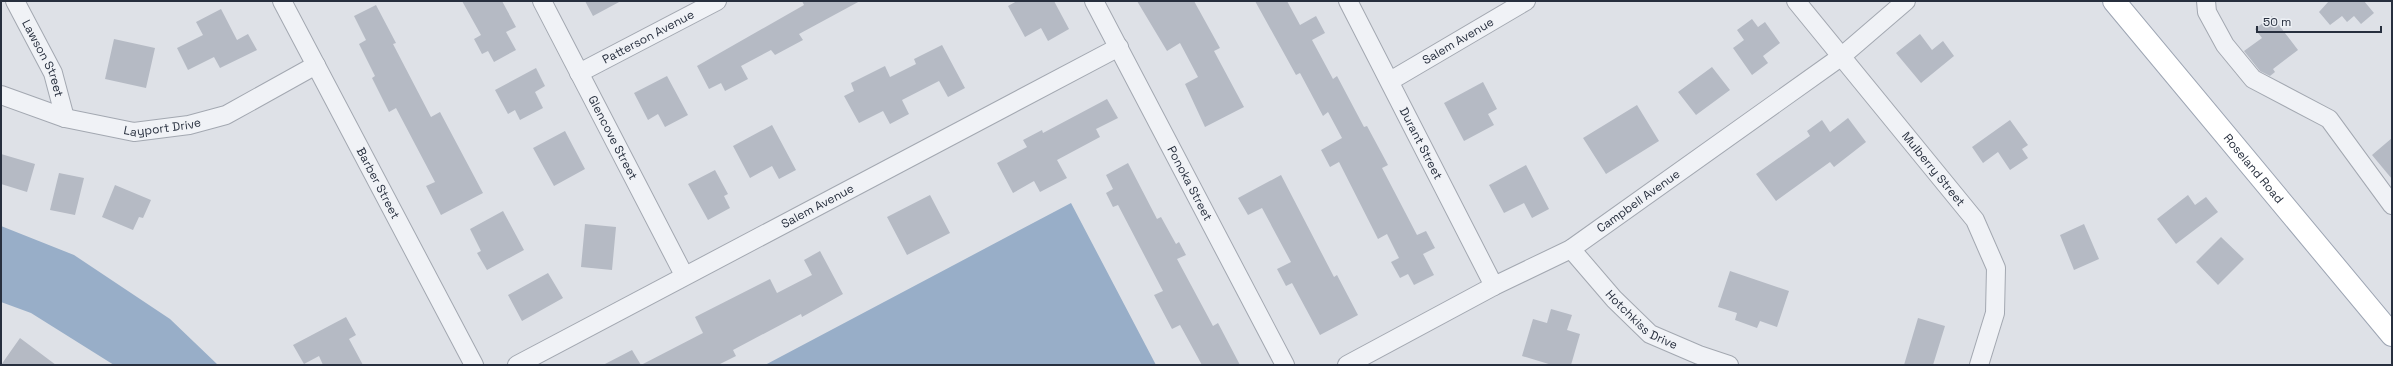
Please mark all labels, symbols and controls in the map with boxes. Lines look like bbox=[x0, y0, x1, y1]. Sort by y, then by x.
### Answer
street label: Patterson Avenue bbox=[600, 6, 697, 67]
scale bar bbox=[2257, 8, 2381, 34]
street label: Salem Avenue bbox=[1420, 14, 1497, 68]
text: 50 m bbox=[2263, 14, 2291, 30]
street label: Lawson Street bbox=[18, 17, 67, 99]
street label: Glencove Street bbox=[584, 93, 641, 183]
street label: Durant Street bbox=[1396, 105, 1446, 182]
street label: Layport Drive bbox=[122, 114, 203, 140]
street label: Mulberry Street bbox=[1898, 128, 1969, 210]
street label: Roseland Road bbox=[2220, 130, 2287, 207]
street label: Ponoka Street bbox=[1164, 143, 1216, 224]
street label: Barber Street bbox=[353, 145, 404, 222]
street label: Campbell Avenue bbox=[1593, 166, 1683, 236]
street label: Salem Avenue bbox=[779, 180, 857, 232]
street label: Hotchkiss Drive bbox=[1602, 287, 1680, 353]

